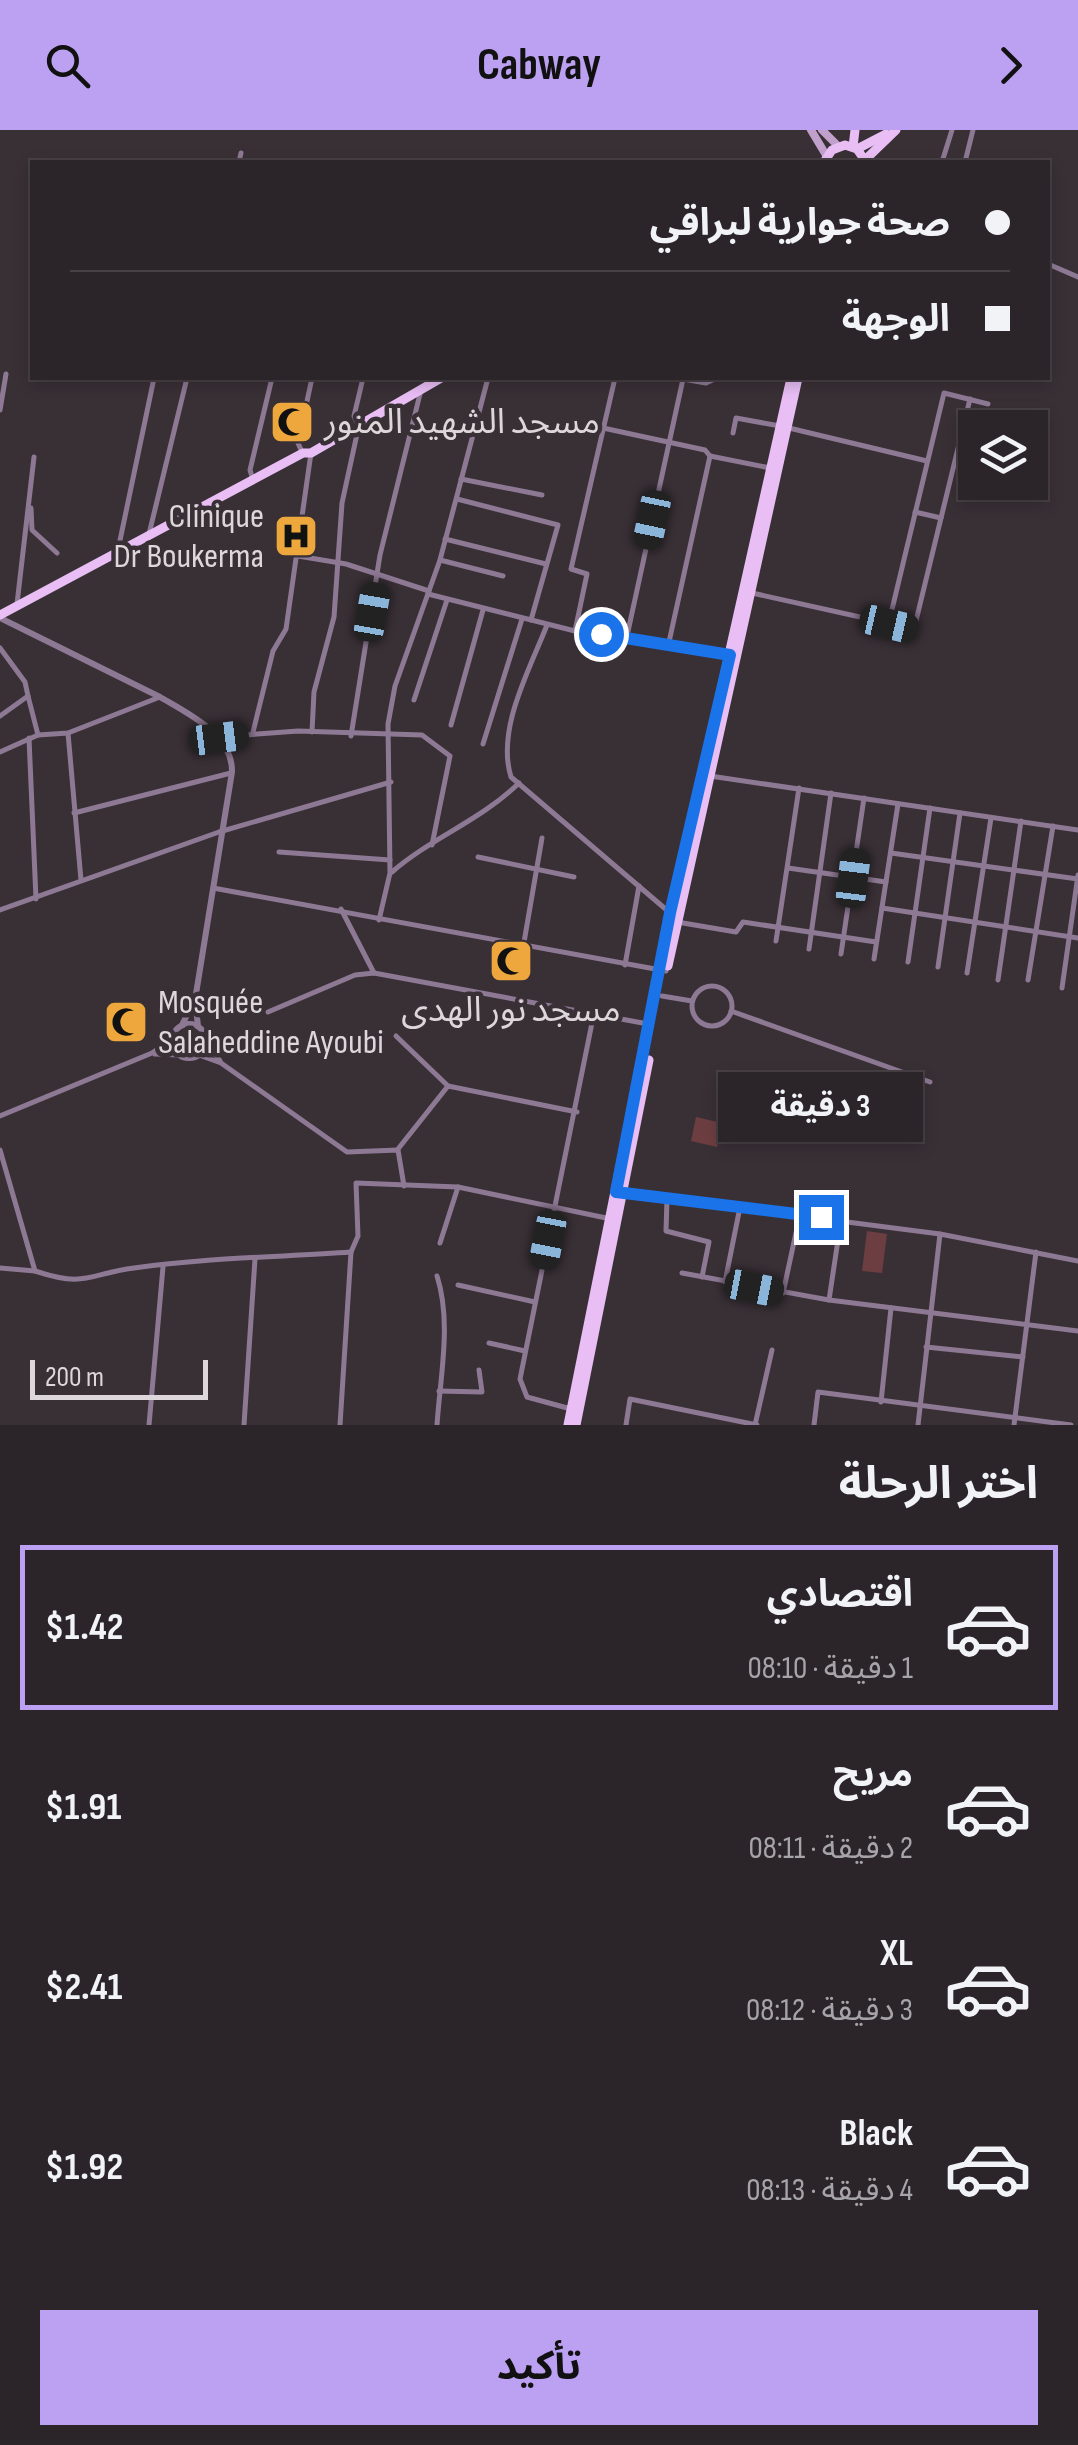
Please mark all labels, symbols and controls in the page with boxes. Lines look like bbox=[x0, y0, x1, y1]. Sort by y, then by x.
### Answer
icon: search bbox=[40, 38, 95, 93]
text: Cabway bbox=[477, 38, 601, 93]
icon: forward bbox=[983, 38, 1038, 93]
text: صحة جوارية لبراقي bbox=[650, 201, 950, 246]
text: الوجهة bbox=[842, 297, 950, 342]
mosque icon: مسجد الشهيد المنور bbox=[269, 399, 315, 445]
place label: مسجد الشهيد المنور bbox=[323, 401, 600, 444]
map controls bbox=[958, 410, 1048, 500]
button: layers bbox=[958, 410, 1048, 500]
car bbox=[631, 488, 673, 552]
place label: Clinique Dr Boukerma bbox=[114, 495, 264, 578]
hospital icon: Clinique Dr Boukerma bbox=[273, 513, 319, 559]
car bbox=[352, 580, 392, 644]
car bbox=[856, 603, 922, 645]
route start bbox=[579, 612, 624, 657]
car bbox=[187, 719, 251, 757]
car bbox=[834, 846, 872, 910]
mosque icon: مسجد نور الهدى bbox=[488, 938, 534, 984]
place label: Mosquée Salaheddine Ayoubi bbox=[158, 981, 384, 1064]
place label: مسجد نور الهدى bbox=[401, 989, 621, 1032]
mosque icon: Mosquée Salaheddine Ayoubi bbox=[103, 999, 149, 1045]
callout: 3 دقيقة bbox=[718, 1072, 924, 1142]
text: 3 دقيقة bbox=[771, 1087, 870, 1126]
route end bbox=[799, 1195, 844, 1240]
car bbox=[528, 1208, 568, 1272]
car bbox=[722, 1268, 786, 1308]
scale bar bbox=[30, 1355, 208, 1400]
text: 200 m bbox=[45, 1361, 104, 1394]
text: اختر الرحلة bbox=[839, 1457, 1038, 1512]
text: اقتصادي bbox=[767, 1572, 913, 1617]
icon: car bbox=[943, 1583, 1033, 1673]
text: $1.42 bbox=[45, 1605, 124, 1650]
text: 1 دقيقة · 08:10 bbox=[747, 1649, 913, 1688]
text: مريح bbox=[833, 1752, 913, 1797]
icon: car bbox=[943, 1763, 1033, 1853]
text: $1.91 bbox=[45, 1785, 121, 1830]
text: 2 دقيقة · 08:11 bbox=[749, 1829, 913, 1868]
text: XL bbox=[880, 1931, 913, 1976]
icon: car bbox=[943, 1943, 1033, 2033]
text: $2.41 bbox=[45, 1965, 123, 2010]
text: 3 دقيقة · 08:12 bbox=[746, 1991, 913, 2030]
text: Black bbox=[840, 2111, 913, 2156]
icon: car bbox=[943, 2123, 1033, 2213]
text: $1.92 bbox=[45, 2145, 123, 2190]
text: 4 دقيقة · 08:13 bbox=[746, 2171, 913, 2210]
button: تأكيد bbox=[40, 2310, 1038, 2425]

